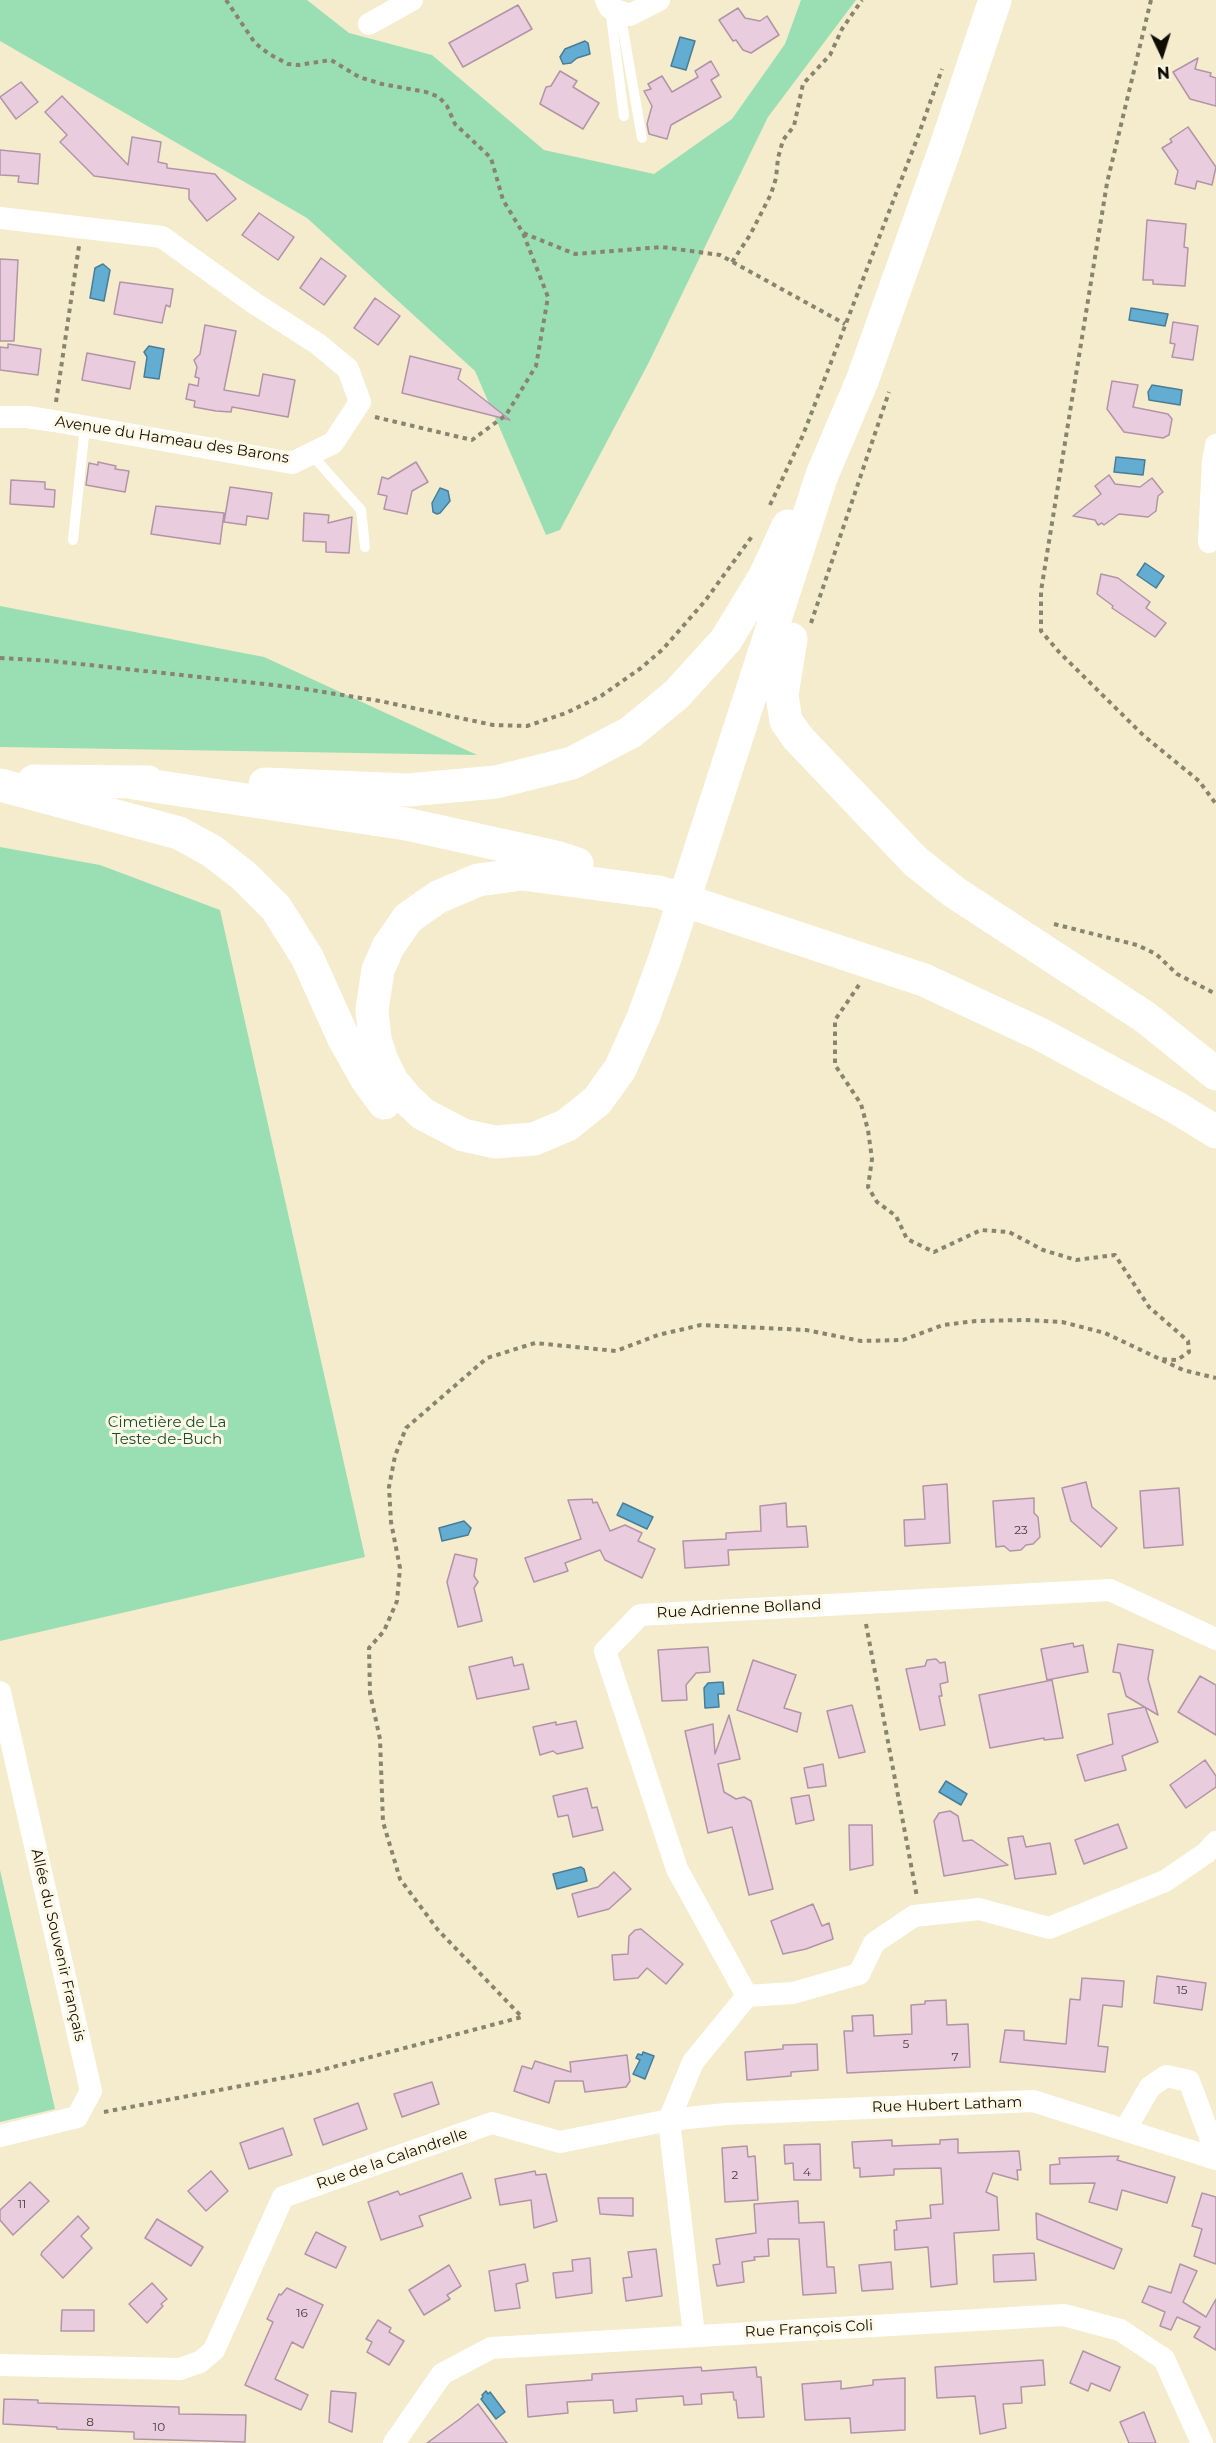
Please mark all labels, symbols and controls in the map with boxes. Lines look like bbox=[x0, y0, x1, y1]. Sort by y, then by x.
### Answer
north arrow bbox=[1132, 24, 1192, 84]
text: N bbox=[1156, 63, 1170, 82]
street label: Avenue du Hameau des Barons bbox=[54, 413, 290, 467]
park label: Cimetière de La Teste-de-Buch bbox=[108, 1414, 226, 1449]
house number: 23 bbox=[1014, 1523, 1028, 1537]
street label: Rue Adrienne Bolland bbox=[656, 1596, 822, 1622]
street label: Allée du Souvenir Français bbox=[27, 1847, 89, 2043]
house number: 15 bbox=[1176, 1983, 1188, 1997]
house number: 5 bbox=[903, 2037, 909, 2051]
house number: 7 bbox=[951, 2050, 959, 2064]
street label: Rue Hubert Latham bbox=[872, 2093, 1022, 2117]
street label: Rue de la Calandrelle bbox=[314, 2125, 470, 2193]
house number: 4 bbox=[803, 2165, 811, 2179]
house number: 2 bbox=[732, 2168, 738, 2182]
house number: 11 bbox=[18, 2197, 26, 2211]
house number: 16 bbox=[296, 2306, 308, 2320]
street label: Rue François Coli bbox=[744, 2317, 874, 2341]
house number: 8 bbox=[86, 2415, 94, 2429]
house number: 10 bbox=[153, 2420, 165, 2434]

